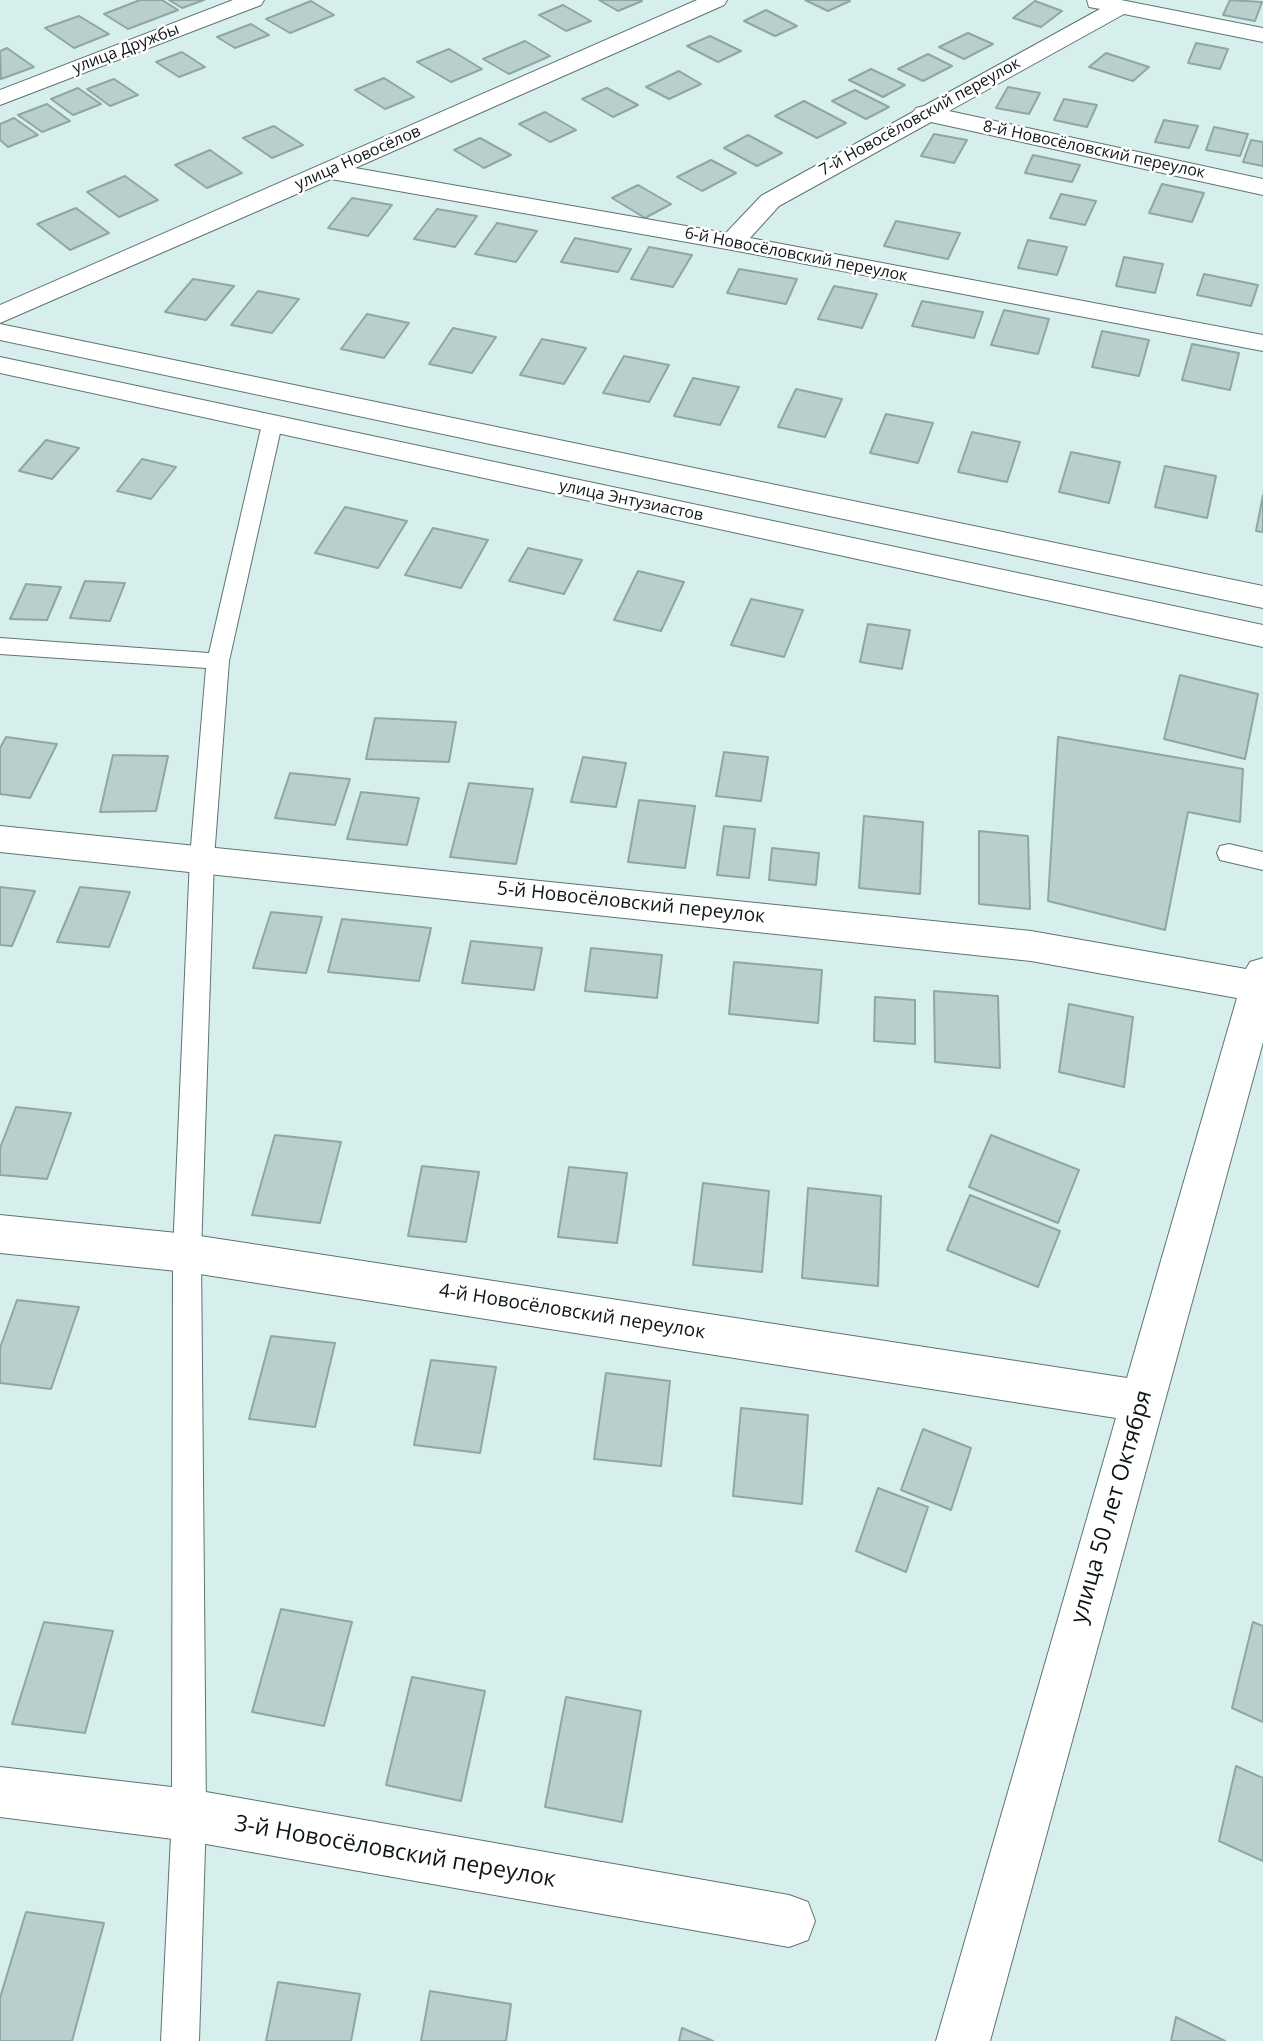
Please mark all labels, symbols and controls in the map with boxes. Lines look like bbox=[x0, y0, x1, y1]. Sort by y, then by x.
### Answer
street label: улица Дружбы bbox=[70, 20, 182, 78]
street label: 7-й Новосёловский переулок bbox=[816, 54, 1024, 180]
street label: 8-й Новосёловский переулок bbox=[981, 117, 1207, 183]
street label: улица Новосёлов bbox=[292, 122, 424, 194]
street label: 6-й Новосёловский переулок bbox=[683, 224, 909, 286]
street label: улица Энтузиастов bbox=[557, 476, 705, 526]
street label: 5-й Новосёловский переулок bbox=[496, 878, 766, 928]
street label: 4-й Новосёловский переулок bbox=[437, 1280, 707, 1344]
street label: улица 50 лет Октября bbox=[1065, 1387, 1159, 1627]
street label: 3-й Новосёловский переулок bbox=[232, 1810, 558, 1894]

